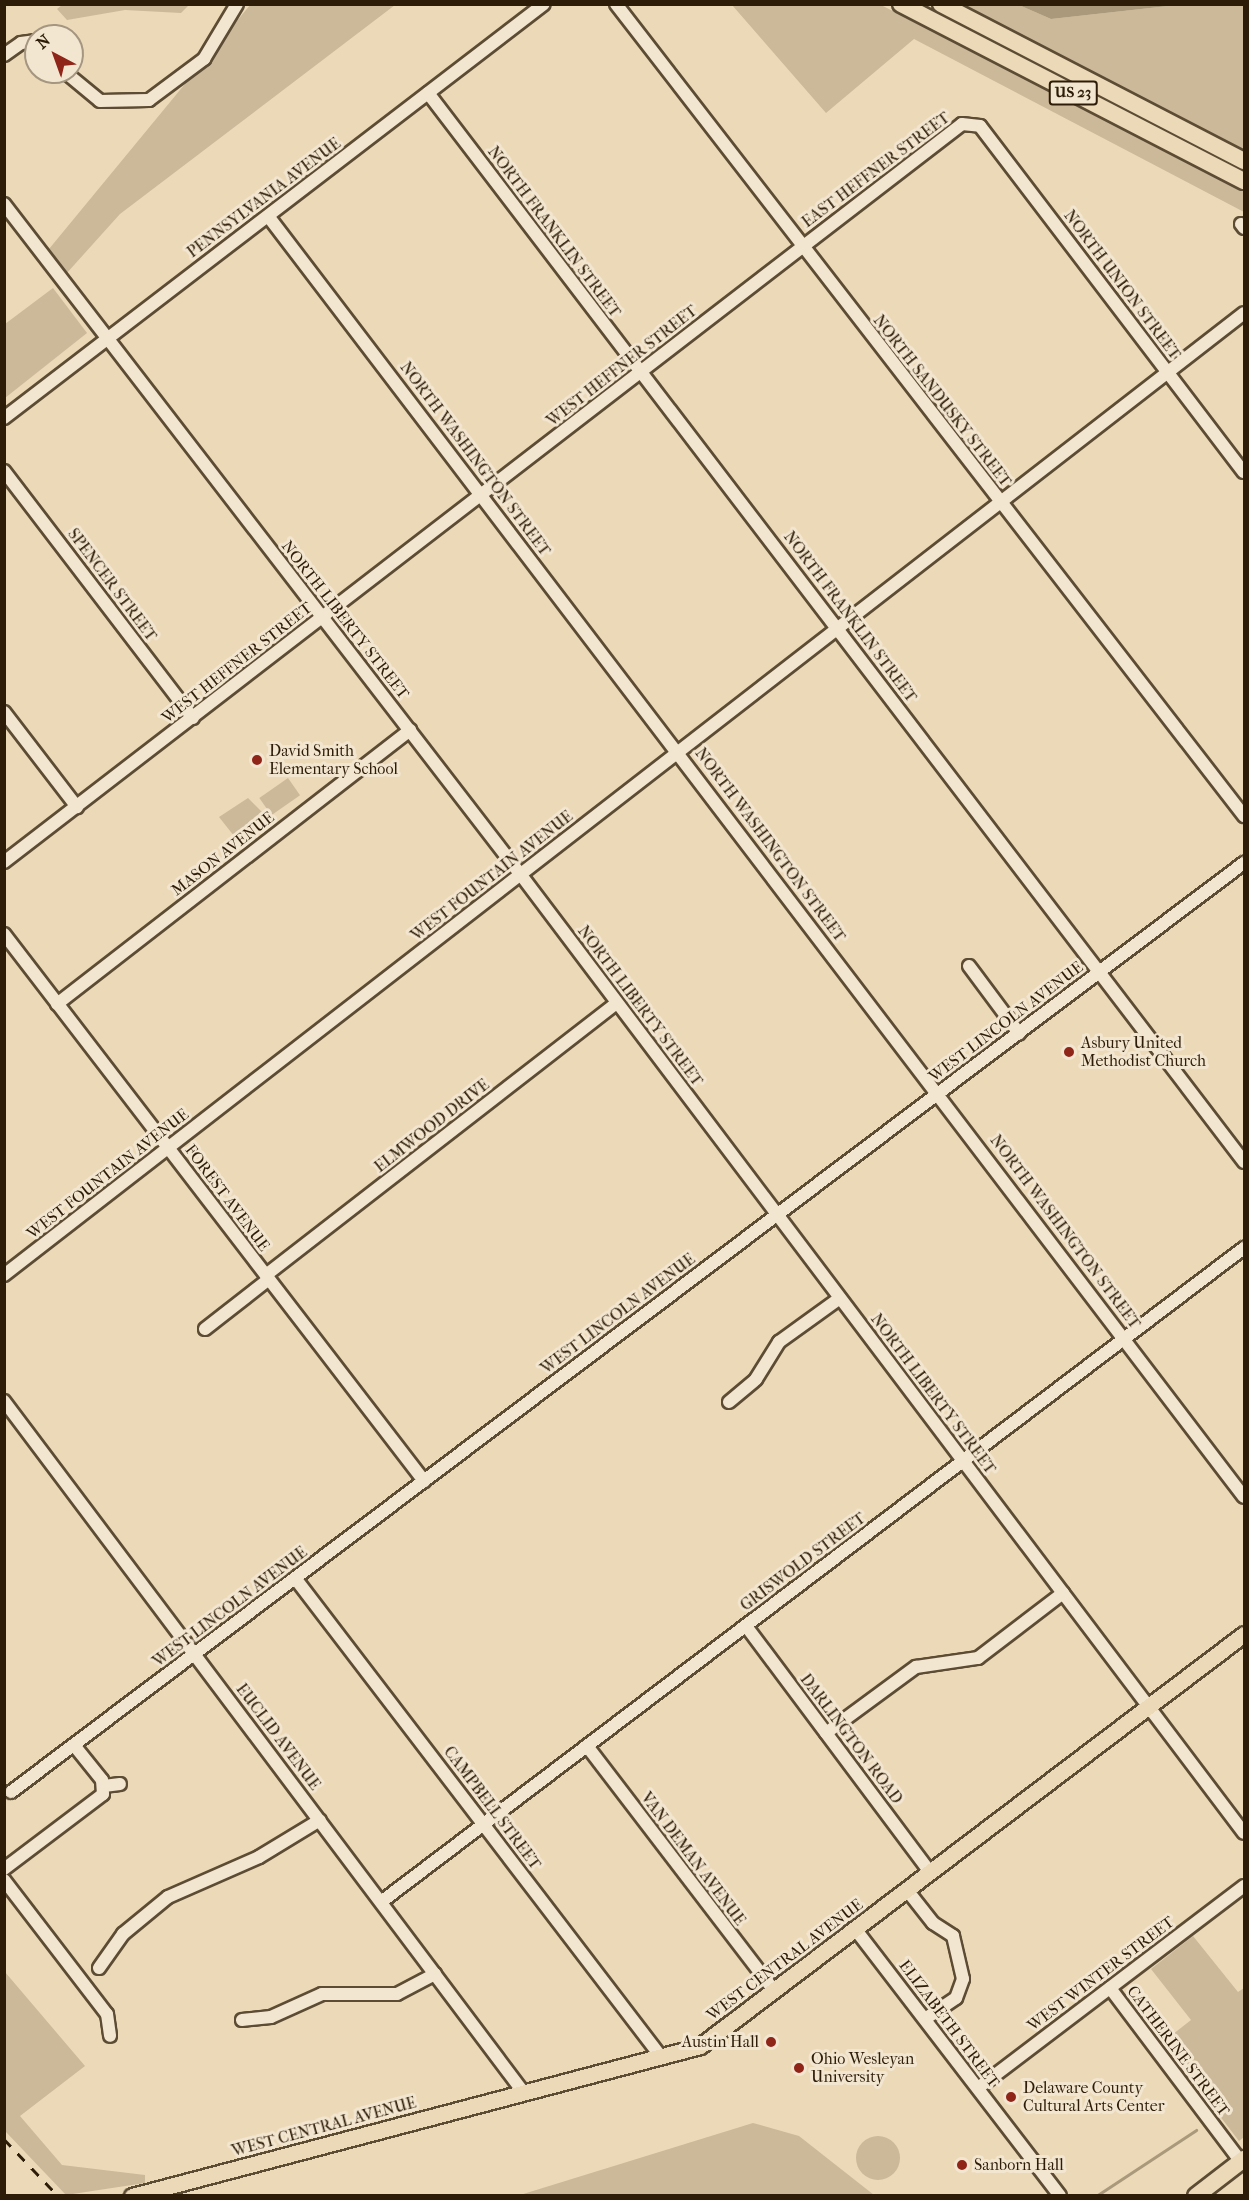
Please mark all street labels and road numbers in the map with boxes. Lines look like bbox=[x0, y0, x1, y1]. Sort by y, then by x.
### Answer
road number: US 23 bbox=[1048, 81, 1098, 105]
street label: EAST HEFFNER STREET bbox=[798, 108, 954, 232]
street label: PENNSYLVANIA AVENUE bbox=[183, 134, 345, 262]
street label: NORTH FRANKLIN STREET bbox=[483, 143, 625, 321]
street label: NORTH UNION STREET bbox=[1060, 207, 1184, 363]
street label: WEST HEFFNER STREET bbox=[543, 301, 701, 431]
street label: NORTH SANDUSKY STREET bbox=[869, 311, 1015, 491]
street label: NORTH WASHINGTON STREET bbox=[396, 358, 554, 560]
street label: SPENCER STREET bbox=[63, 525, 161, 645]
street label: NORTH FRANKLIN STREET bbox=[779, 528, 921, 706]
street label: NORTH LIBERTY STREET bbox=[277, 537, 413, 703]
street label: WEST HEFFNER STREET bbox=[158, 598, 316, 728]
street label: NORTH WASHINGTON STREET bbox=[691, 744, 849, 946]
street label: WEST FOUNTAIN AVENUE bbox=[407, 807, 577, 945]
street label: MASON AVENUE bbox=[168, 808, 278, 900]
street label: NORTH LIBERTY STREET bbox=[573, 922, 707, 1090]
street label: WEST LINCOLN AVENUE bbox=[925, 958, 1087, 1086]
street label: ELMWOOD DRIVE bbox=[371, 1075, 493, 1177]
street label: WEST FOUNTAIN AVENUE bbox=[23, 1105, 193, 1243]
street label: NORTH WASHINGTON STREET bbox=[986, 1131, 1144, 1333]
street label: FOREST AVENUE bbox=[181, 1141, 273, 1255]
street label: WEST LINCOLN AVENUE bbox=[537, 1250, 699, 1378]
street label: NORTH LIBERTY STREET bbox=[866, 1310, 1000, 1478]
street label: GRISWOLD STREET bbox=[737, 1509, 869, 1615]
street label: WEST LINCOLN AVENUE bbox=[149, 1543, 311, 1671]
street label: DARLINGTON ROAD bbox=[796, 1670, 906, 1808]
street label: EUCLID AVENUE bbox=[232, 1680, 324, 1794]
street label: CAMPBELL STREET bbox=[439, 1743, 545, 1873]
street label: VAN DEMAN AVENUE bbox=[637, 1789, 749, 1929]
street label: WEST CENTRAL AVENUE bbox=[703, 1895, 867, 2025]
street label: WEST WINTER STREET bbox=[1024, 1913, 1178, 2035]
street label: ELIZABETH STREET bbox=[895, 1956, 1003, 2092]
street label: CATHERINE STREET bbox=[1123, 1982, 1233, 2120]
street label: WEST CENTRAL AVENUE bbox=[230, 2093, 418, 2161]

